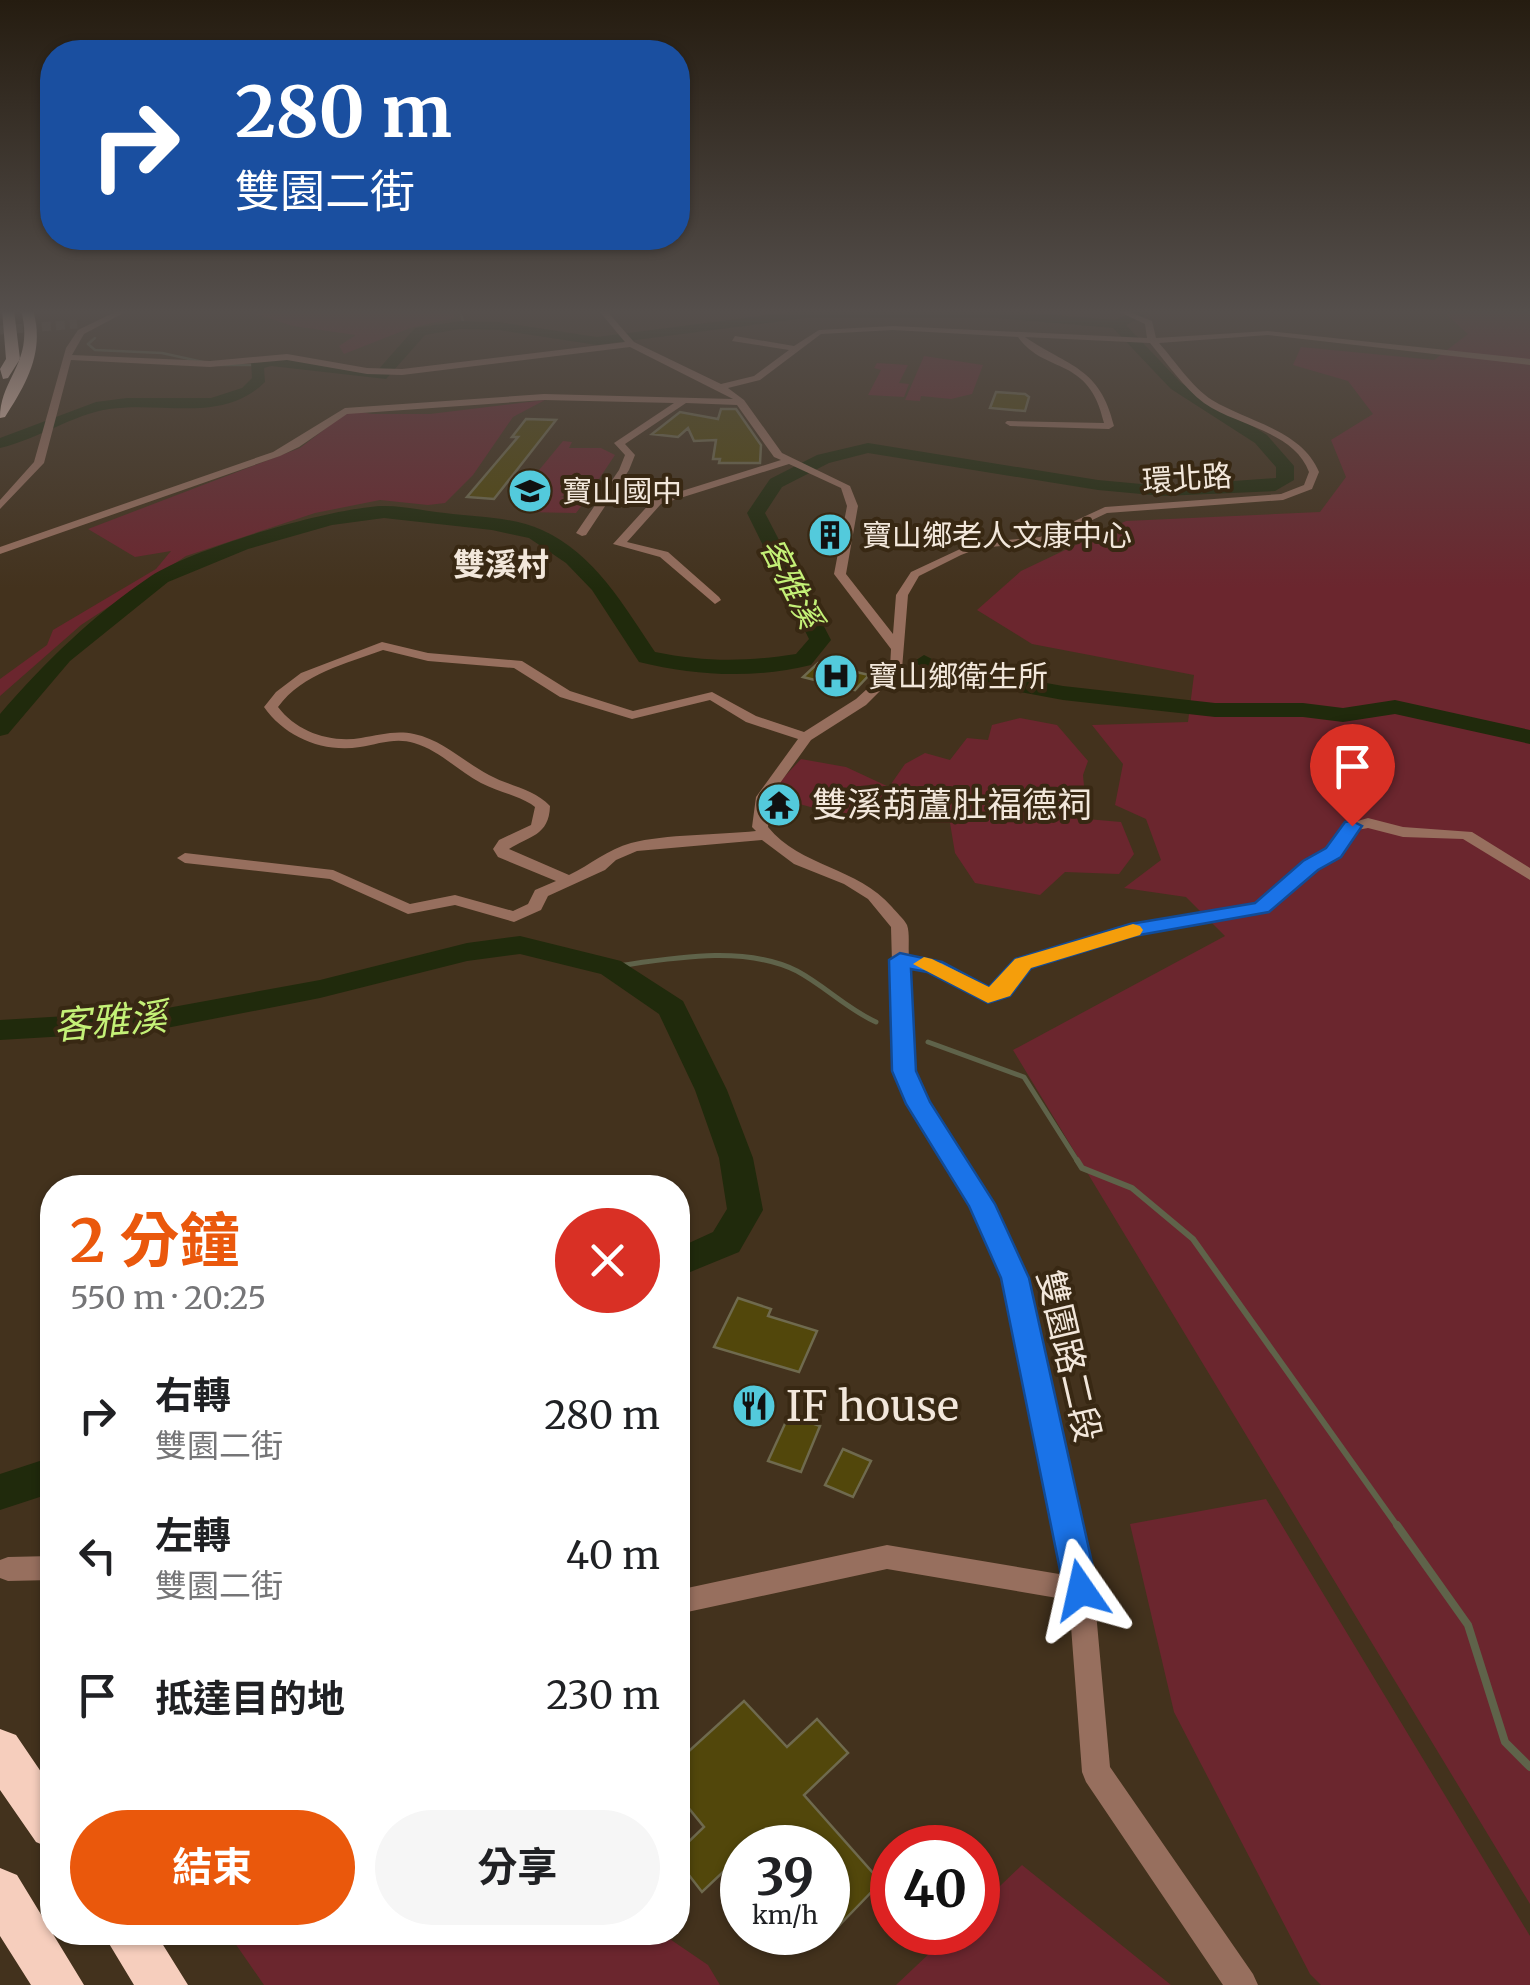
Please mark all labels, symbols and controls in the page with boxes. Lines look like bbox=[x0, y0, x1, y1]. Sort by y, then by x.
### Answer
text: 280 m bbox=[235, 68, 452, 156]
icon: right bbox=[70, 80, 200, 210]
text: 雙園二街 bbox=[235, 163, 415, 219]
street label: 環北路 bbox=[1141, 456, 1233, 500]
school or university icon: 寶山國中 bbox=[507, 468, 553, 514]
place label: 寶山國中 bbox=[562, 472, 682, 510]
building icon: 寶山鄉老人文康中心 bbox=[807, 512, 853, 558]
place label: 寶山鄉老人文康中心 bbox=[862, 516, 1132, 554]
water label: 客雅溪 bbox=[751, 531, 832, 638]
district label: 雙溪村 bbox=[453, 545, 549, 585]
hospital icon: 寶山鄉衛生所 bbox=[813, 653, 859, 699]
place label: 寶山鄉衛生所 bbox=[868, 657, 1048, 695]
pin bbox=[1310, 724, 1395, 827]
icon: arrive bbox=[1325, 739, 1380, 794]
temple icon: 雙溪葫蘆肚福德祠 bbox=[756, 782, 802, 828]
place label: 雙溪葫蘆肚福德祠 bbox=[812, 783, 1092, 827]
water label: 客雅溪 bbox=[51, 992, 174, 1049]
text: 2 分鐘 bbox=[70, 1203, 240, 1278]
button: close bbox=[555, 1208, 660, 1313]
street label: 雙園路二段 bbox=[1028, 1266, 1110, 1446]
text: 550 m · 20:25 bbox=[70, 1278, 266, 1318]
text: 右轉 bbox=[155, 1372, 231, 1419]
place label: IF house bbox=[786, 1380, 959, 1432]
restaurant icon: IF house bbox=[731, 1383, 777, 1429]
icon: right bbox=[70, 1388, 125, 1443]
text: 280 m bbox=[544, 1392, 660, 1439]
text: 雙園二街 bbox=[155, 1426, 283, 1466]
text: 左轉 bbox=[155, 1512, 231, 1559]
icon: left bbox=[70, 1528, 125, 1583]
text: 40 m bbox=[566, 1532, 660, 1579]
position arrow bbox=[1029, 1538, 1133, 1642]
text: 雙園二街 bbox=[155, 1566, 283, 1606]
icon: arrive bbox=[70, 1668, 125, 1723]
text: 230 m bbox=[546, 1672, 660, 1719]
text: 抵達目的地 bbox=[155, 1675, 345, 1722]
button: 結束 bbox=[70, 1810, 355, 1925]
button: 分享 bbox=[375, 1810, 660, 1925]
speed limit sign: 40 bbox=[870, 1825, 1000, 1955]
text: 39 bbox=[756, 1846, 814, 1909]
text: km/h bbox=[752, 1899, 818, 1931]

